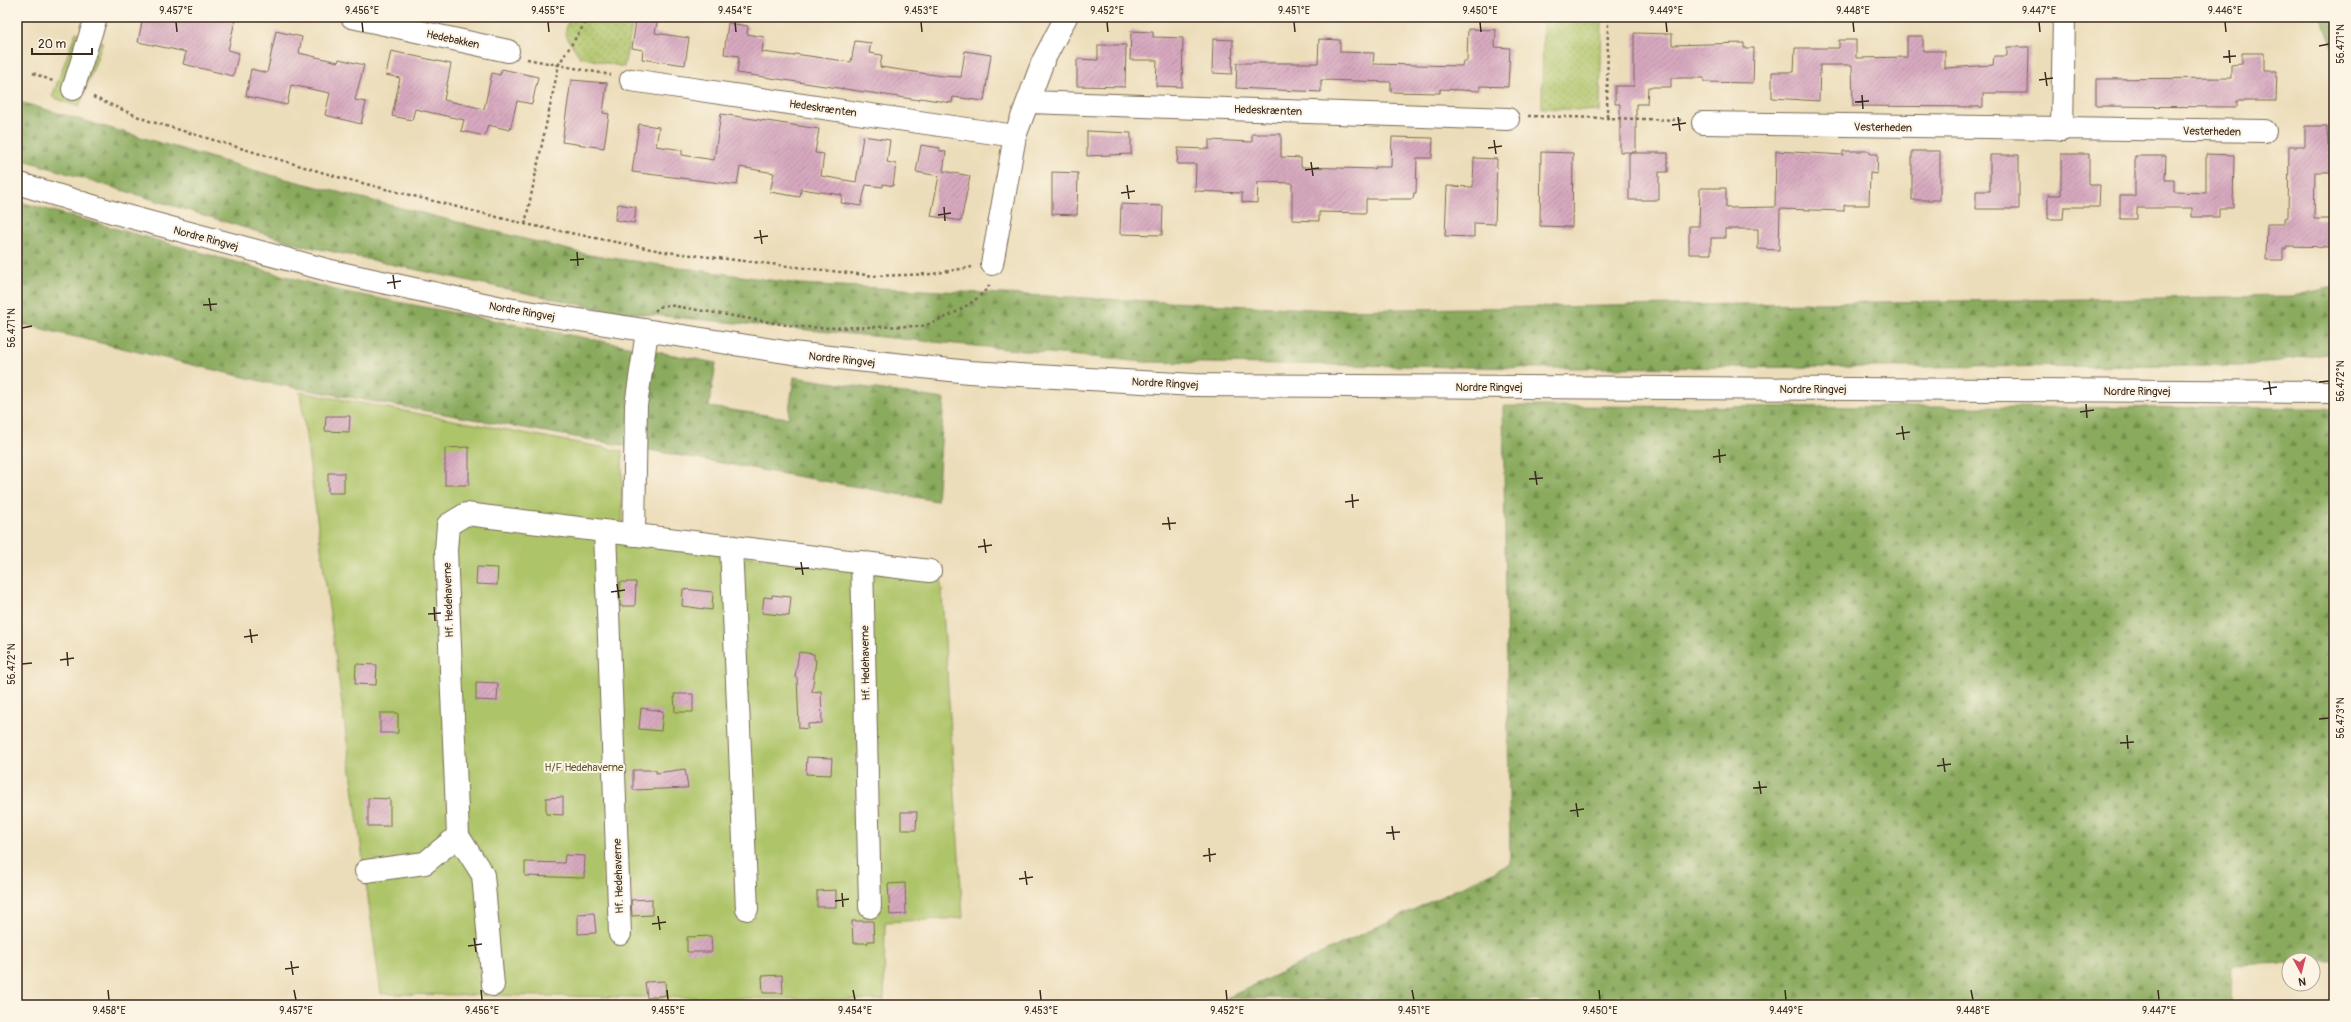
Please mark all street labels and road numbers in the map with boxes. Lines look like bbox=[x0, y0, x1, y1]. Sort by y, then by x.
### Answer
street label: Hedebakken bbox=[425, 28, 481, 51]
street label: Hedeskrænten bbox=[788, 97, 858, 120]
street label: Hedeskrænten bbox=[1234, 103, 1302, 118]
street label: Vesterheden bbox=[1854, 120, 1912, 135]
street label: Vesterheden bbox=[2183, 124, 2241, 139]
street label: Nordre Ringvej bbox=[172, 224, 240, 253]
street label: Nordre Ringvej bbox=[488, 299, 556, 324]
street label: Nordre Ringvej bbox=[808, 350, 876, 369]
street label: Nordre Ringvej bbox=[1131, 375, 1199, 392]
street label: Nordre Ringvej bbox=[1456, 381, 1522, 394]
street label: Nordre Ringvej bbox=[1780, 383, 1846, 396]
street label: Nordre Ringvej bbox=[2104, 385, 2170, 398]
street label: Hf. Hedehaverne bbox=[441, 562, 456, 638]
street label: Hf. Hedehaverne bbox=[858, 625, 873, 701]
street label: Hf. Hedehaverne bbox=[611, 838, 626, 914]

